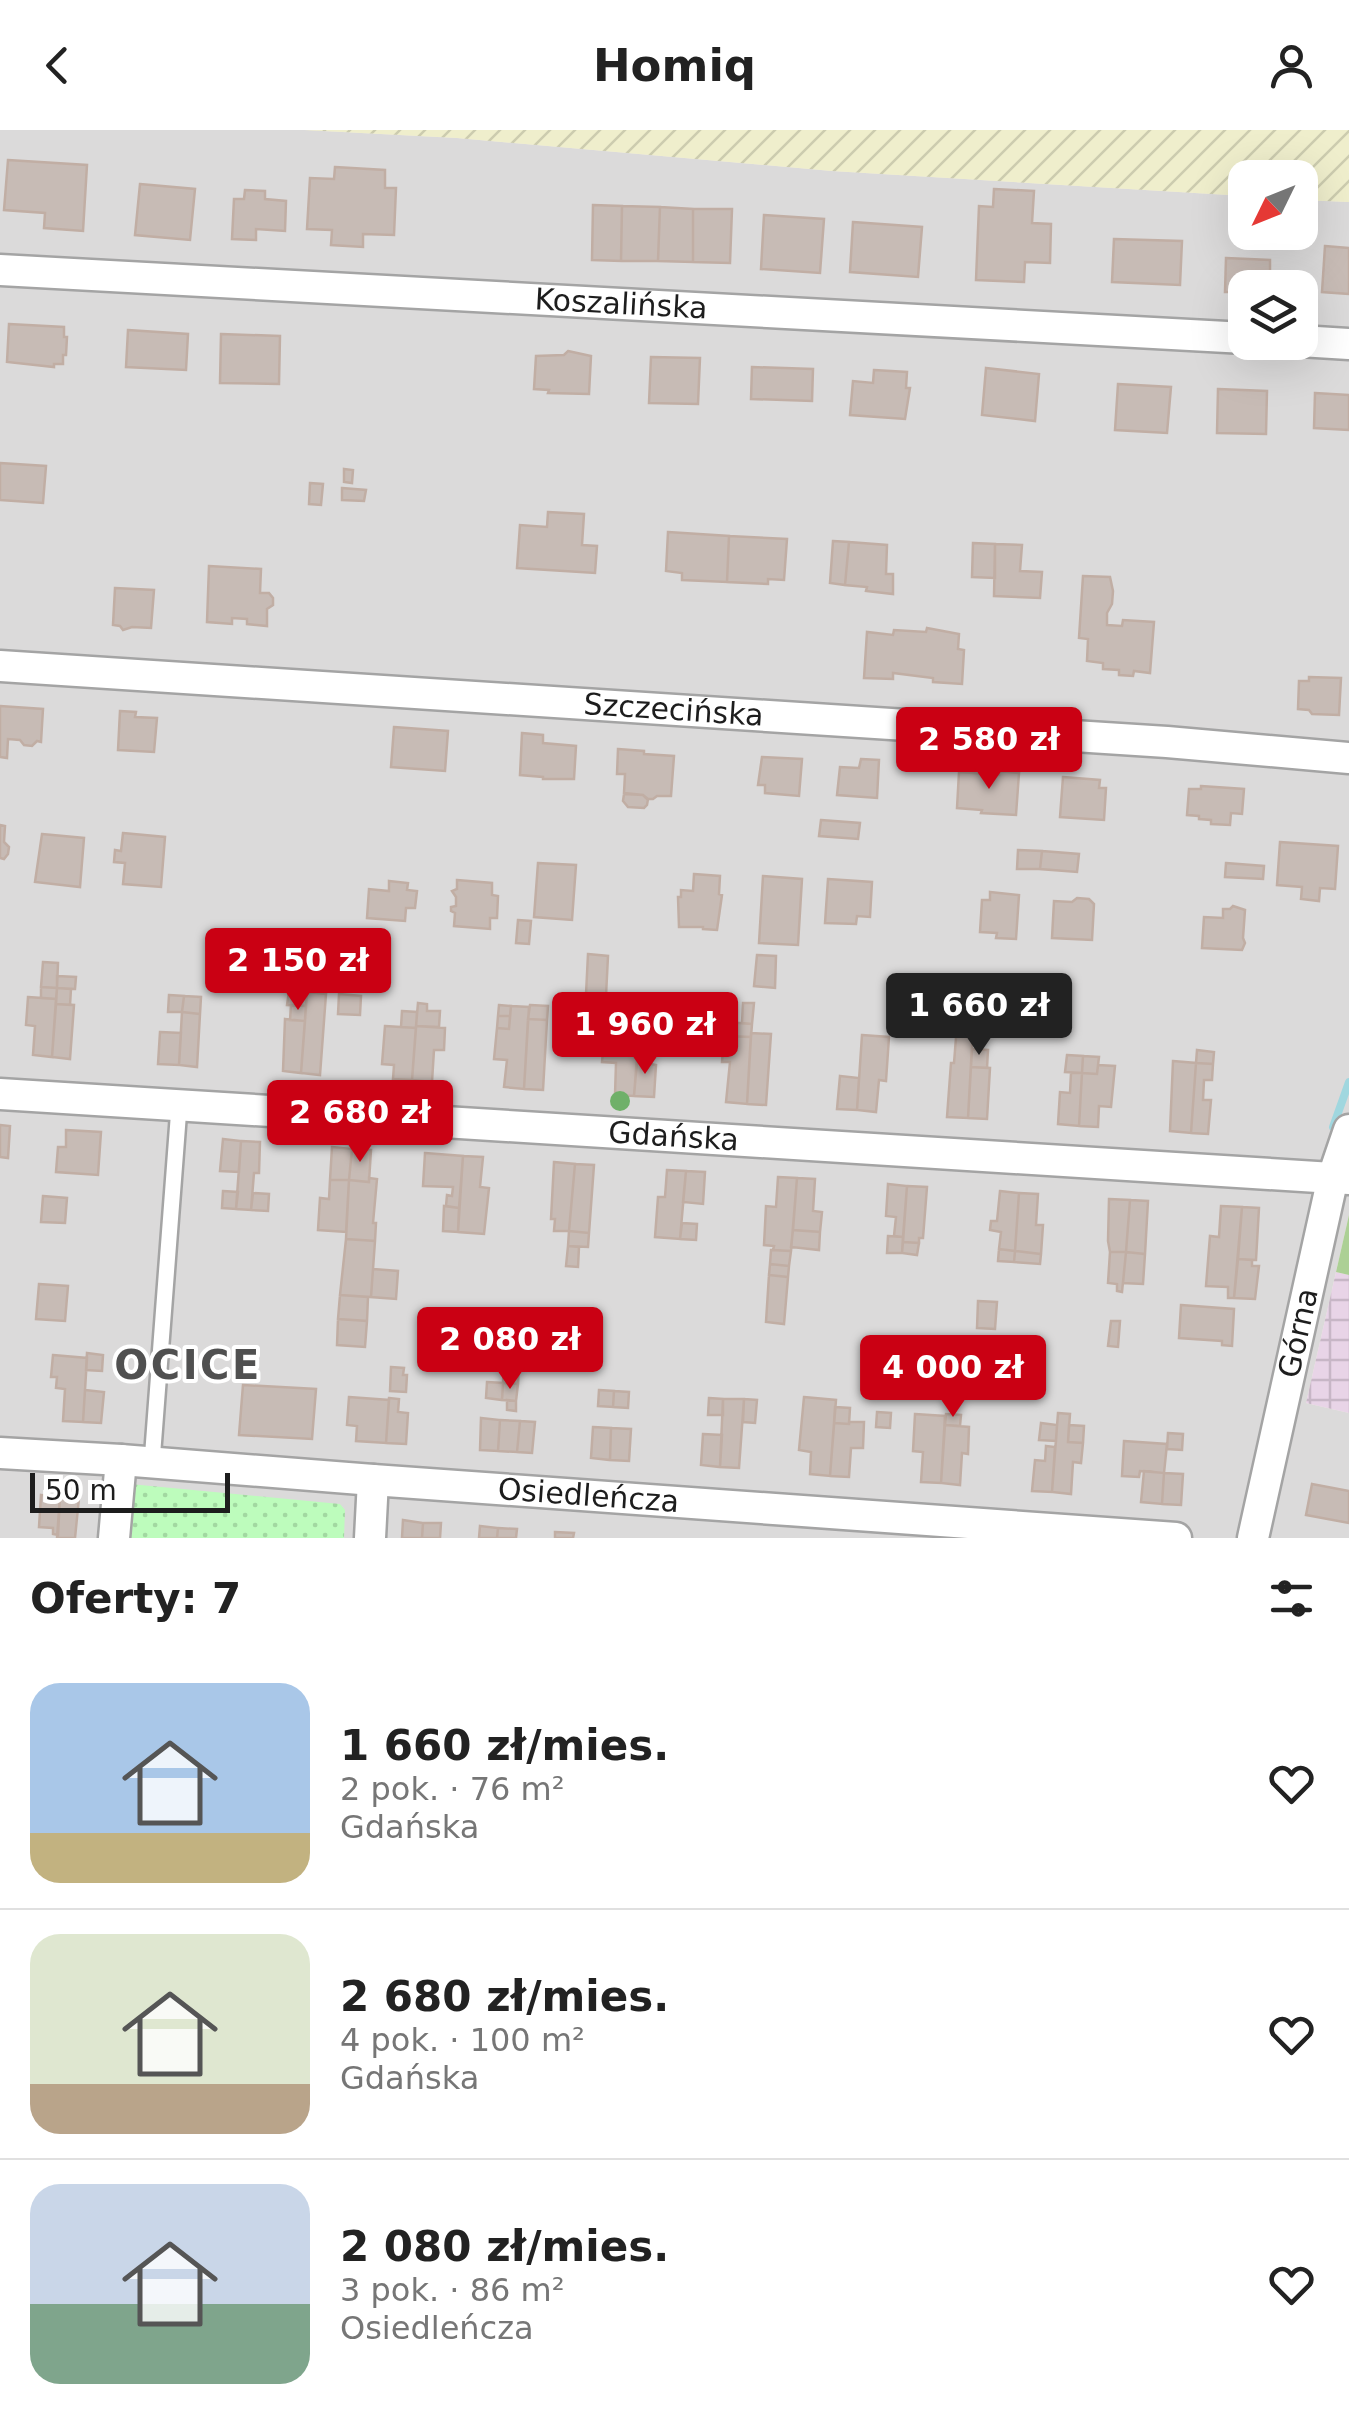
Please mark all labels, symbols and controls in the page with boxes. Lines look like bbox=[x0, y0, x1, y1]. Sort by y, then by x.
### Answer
icon: back bbox=[30, 38, 85, 93]
icon: person bbox=[1264, 38, 1319, 93]
text: Homiq bbox=[593, 39, 756, 92]
north arrow bbox=[1228, 160, 1318, 250]
map controls bbox=[1228, 160, 1318, 360]
button: layers bbox=[1228, 270, 1318, 360]
street label: Koszalińska bbox=[534, 281, 708, 326]
street label: Szczecińska bbox=[583, 686, 765, 733]
pin: 2 580 zł bbox=[886, 707, 1092, 792]
text: 2 580 zł bbox=[918, 720, 1060, 758]
pin: 2 150 zł bbox=[195, 928, 401, 1013]
text: 2 150 zł bbox=[227, 941, 369, 979]
pin: 1 660 zł bbox=[876, 973, 1082, 1058]
text: 1 660 zł bbox=[908, 986, 1050, 1024]
pin: 1 960 zł bbox=[542, 992, 748, 1077]
text: 1 960 zł bbox=[574, 1005, 716, 1043]
pin: 2 680 zł bbox=[257, 1080, 463, 1165]
text: 2 680 zł bbox=[289, 1093, 431, 1131]
street label: Gdańska bbox=[607, 1114, 740, 1158]
street label: Górna bbox=[1271, 1285, 1325, 1381]
pin: 2 080 zł bbox=[407, 1307, 613, 1392]
text: 2 080 zł bbox=[439, 1320, 581, 1358]
pin: 4 000 zł bbox=[850, 1335, 1056, 1420]
district label: OCICE bbox=[114, 1342, 262, 1388]
text: 4 000 zł bbox=[882, 1348, 1024, 1386]
scale bar bbox=[30, 1468, 230, 1512]
street label: Osiedleńcza bbox=[497, 1471, 680, 1519]
text: 50 m bbox=[45, 1474, 117, 1507]
icon: filters bbox=[1264, 1571, 1319, 1626]
text: Oferty: 7 bbox=[30, 1574, 241, 1623]
text: 1 660 zł/mies. bbox=[340, 1721, 669, 1770]
icon: home bbox=[110, 1723, 230, 1843]
icon: heart bbox=[1264, 1756, 1319, 1811]
text: 2 pok. · 76 m² bbox=[340, 1770, 565, 1808]
text: Gdańska bbox=[340, 1808, 479, 1846]
text: 2 680 zł/mies. bbox=[340, 1972, 669, 2021]
icon: home bbox=[110, 1974, 230, 2094]
icon: heart bbox=[1264, 2007, 1319, 2062]
text: 4 pok. · 100 m² bbox=[340, 2021, 585, 2059]
text: Gdańska bbox=[340, 2059, 479, 2097]
text: 2 080 zł/mies. bbox=[340, 2222, 669, 2271]
icon: home bbox=[110, 2224, 230, 2344]
icon: heart bbox=[1264, 2257, 1319, 2312]
text: 3 pok. · 86 m² bbox=[340, 2271, 565, 2309]
text: Osiedleńcza bbox=[340, 2309, 534, 2347]

